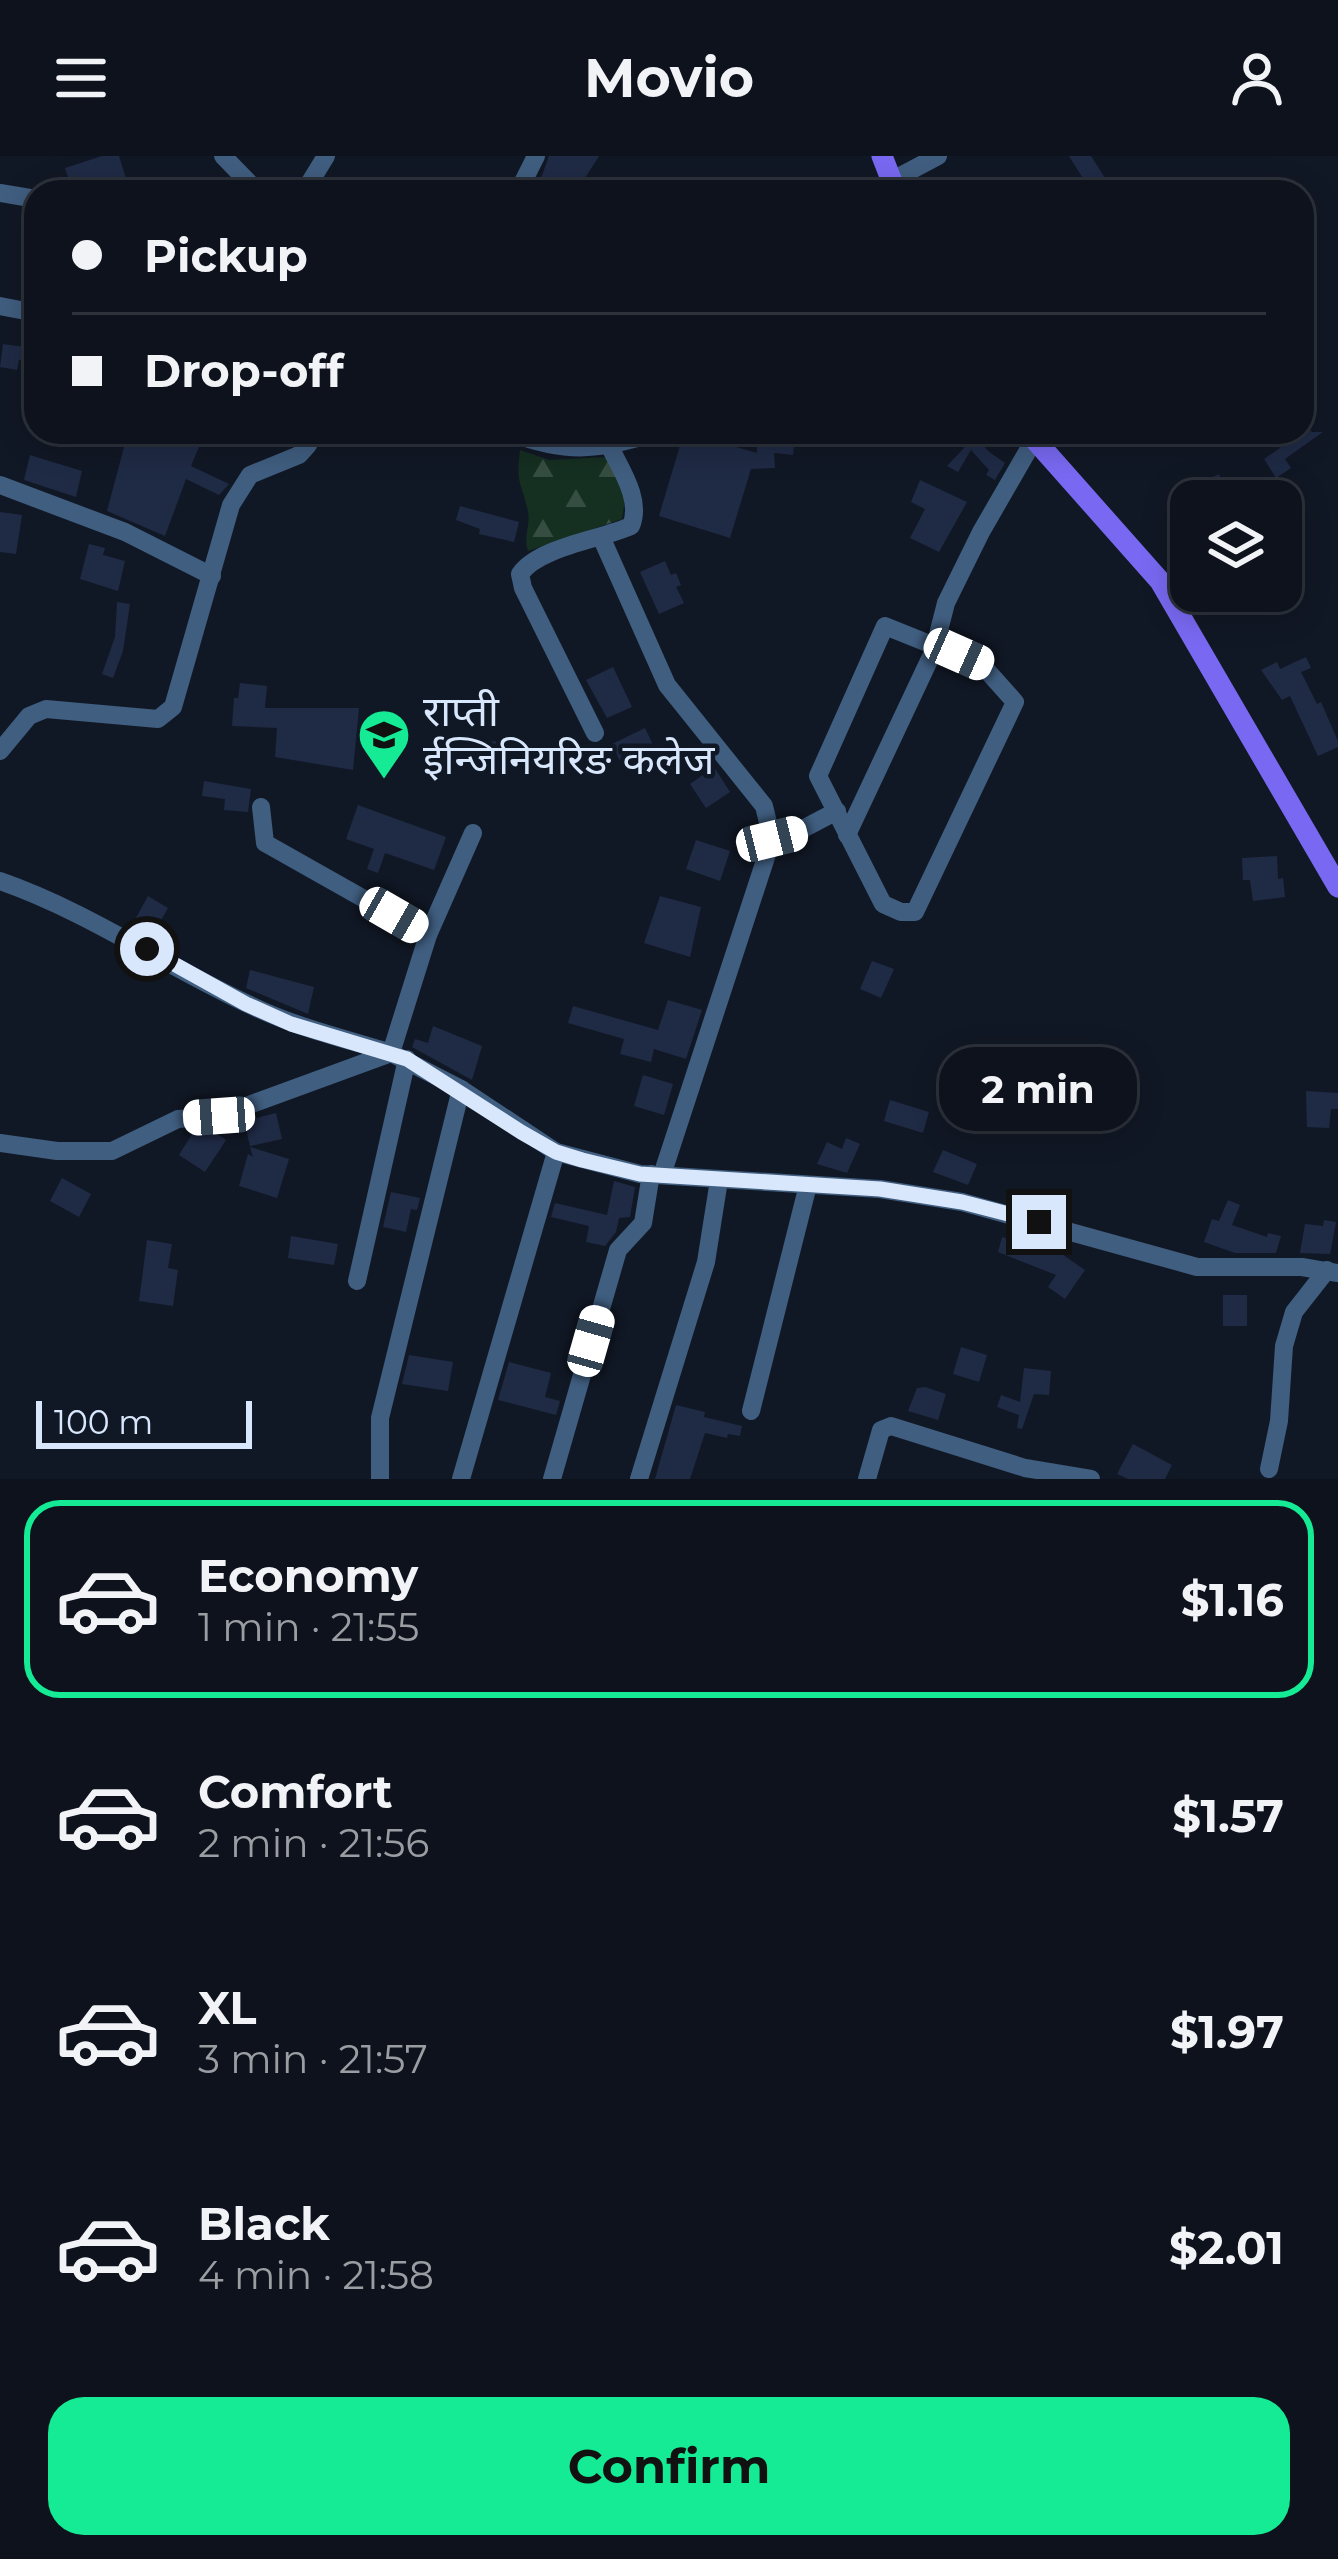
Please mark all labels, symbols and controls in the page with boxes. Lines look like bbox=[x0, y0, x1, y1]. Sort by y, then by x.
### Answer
icon: menu bbox=[48, 45, 114, 111]
text: Movio bbox=[584, 45, 754, 111]
icon: person bbox=[1224, 45, 1290, 111]
text: Pickup bbox=[144, 228, 308, 283]
text: Drop-off bbox=[144, 343, 344, 398]
map controls bbox=[1170, 480, 1302, 612]
button: layers bbox=[1170, 480, 1302, 612]
car bbox=[919, 623, 999, 685]
place label: राप्ती ईन्जिनियरिङ कलेज bbox=[423, 685, 715, 785]
school or university icon: राप्ती ईन्जिनियरिङ कलेज bbox=[356, 707, 412, 781]
car bbox=[733, 813, 811, 865]
car bbox=[354, 881, 434, 949]
route start bbox=[120, 922, 174, 976]
callout: 2 min bbox=[940, 1048, 1138, 1132]
text: 2 min bbox=[981, 1065, 1095, 1113]
car bbox=[182, 1096, 256, 1136]
route end bbox=[1012, 1195, 1066, 1249]
car bbox=[564, 1301, 618, 1381]
scale bar bbox=[36, 1395, 252, 1448]
text: 100 m bbox=[54, 1402, 153, 1442]
icon: car bbox=[54, 1545, 162, 1653]
text: Economy bbox=[198, 1548, 418, 1603]
text: $1.16 bbox=[1181, 1572, 1284, 1627]
text: 1 min · 21:55 bbox=[198, 1603, 419, 1651]
icon: car bbox=[54, 1761, 162, 1869]
text: Comfort bbox=[198, 1764, 393, 1819]
text: $1.57 bbox=[1172, 1788, 1284, 1843]
text: 2 min · 21:56 bbox=[198, 1819, 429, 1867]
icon: car bbox=[54, 1977, 162, 2085]
text: XL bbox=[198, 1980, 256, 2035]
text: $1.97 bbox=[1170, 2004, 1284, 2059]
text: 3 min · 21:57 bbox=[198, 2035, 428, 2083]
icon: car bbox=[54, 2193, 162, 2301]
text: Black bbox=[198, 2196, 330, 2251]
text: $2.01 bbox=[1169, 2220, 1284, 2275]
text: 4 min · 21:58 bbox=[198, 2251, 434, 2299]
button: Confirm bbox=[48, 2397, 1290, 2535]

